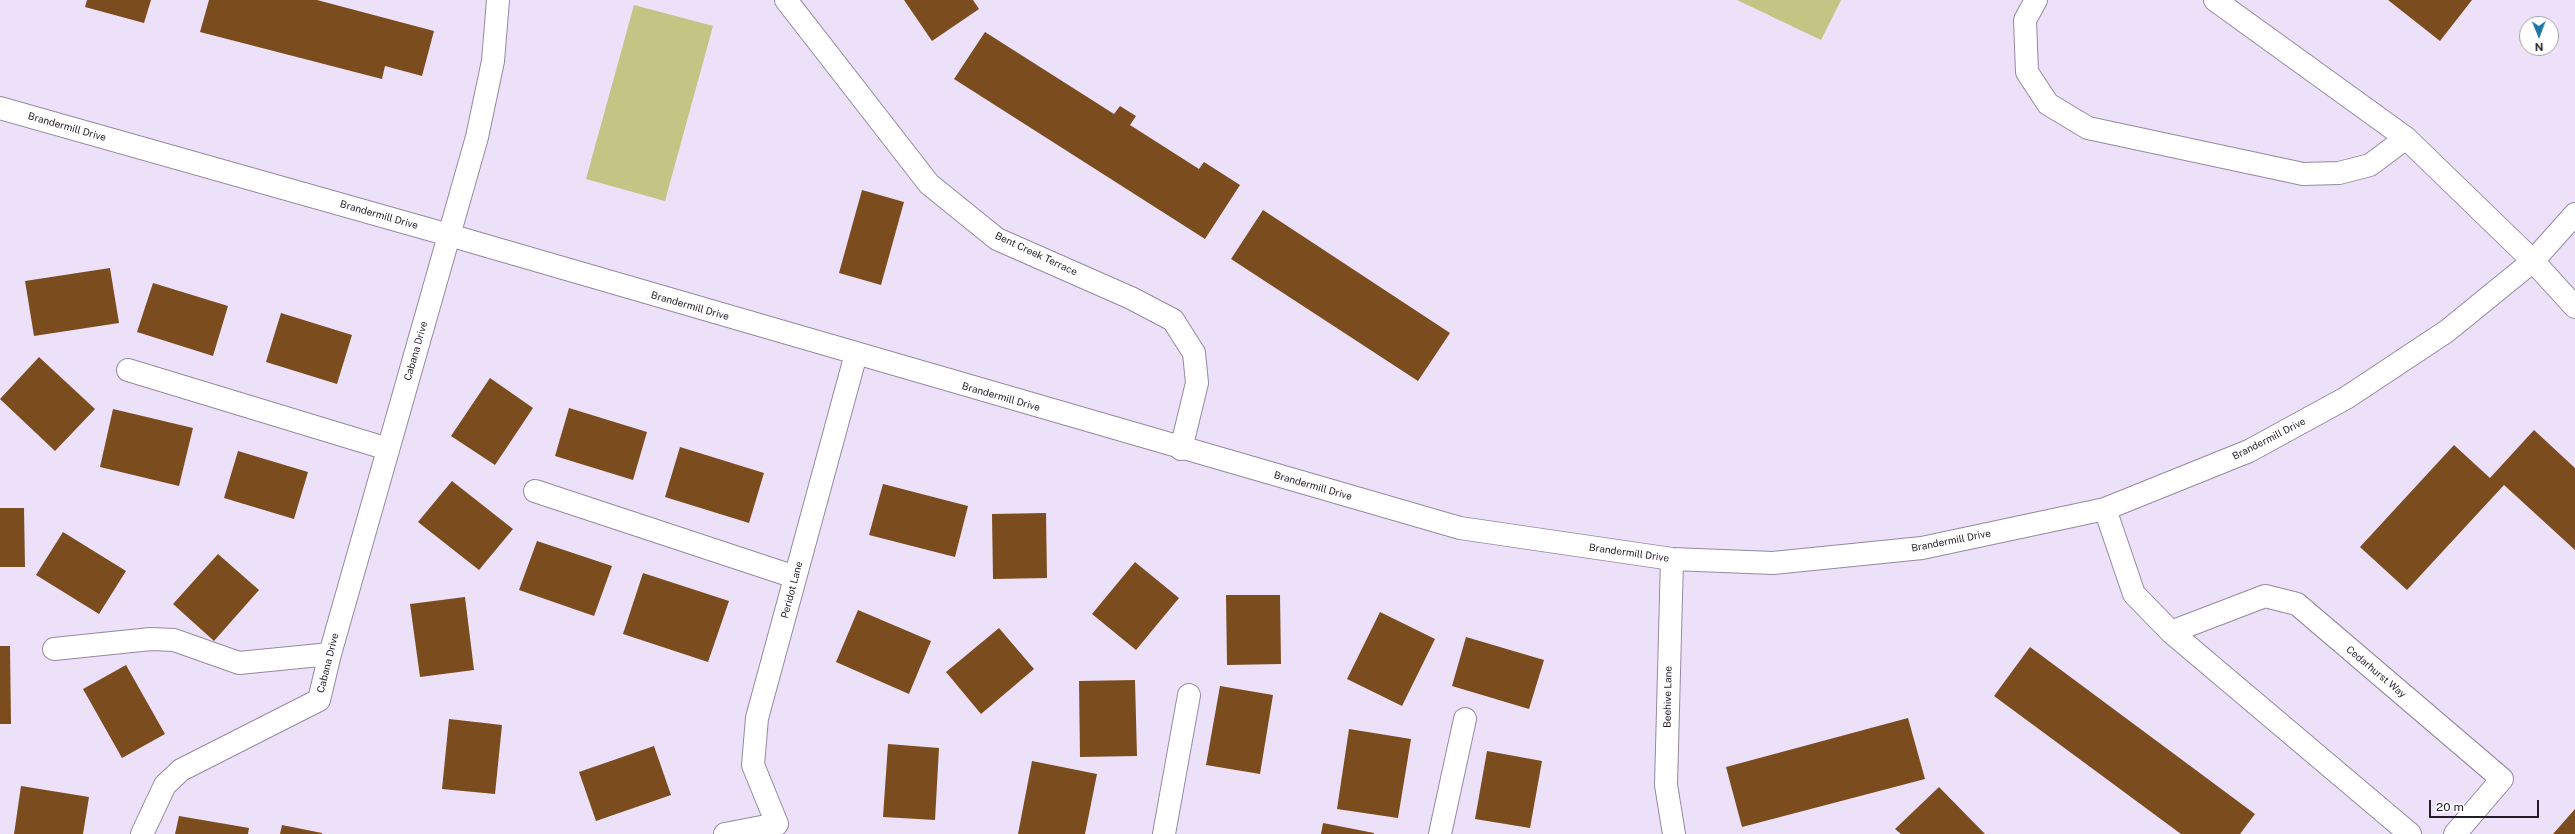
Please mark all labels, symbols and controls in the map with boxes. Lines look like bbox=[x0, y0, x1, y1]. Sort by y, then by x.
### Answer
north arrow bbox=[2519, 16, 2559, 56]
text: N bbox=[2535, 41, 2544, 53]
street label: Brandermill Drive bbox=[27, 110, 107, 144]
street label: Brandermill Drive bbox=[339, 198, 419, 232]
street label: Bent Creek Terrace bbox=[993, 230, 1079, 278]
street label: Brandermill Drive bbox=[650, 289, 730, 323]
street label: Cabana Drive bbox=[402, 320, 430, 382]
street label: Brandermill Drive bbox=[961, 380, 1041, 414]
street label: Brandermill Drive bbox=[2230, 415, 2308, 463]
street label: Brandermill Drive bbox=[1273, 469, 1353, 503]
street label: Brandermill Drive bbox=[1910, 527, 1992, 555]
street label: Brandermill Drive bbox=[1588, 541, 1670, 565]
street label: Peridot Lane bbox=[779, 560, 805, 620]
street label: Cabana Drive bbox=[315, 632, 341, 694]
street label: Cedarhurst Way bbox=[2344, 643, 2408, 701]
street label: Beehive Lane bbox=[1661, 666, 1675, 728]
scale bar bbox=[2431, 792, 2541, 818]
text: 20 m bbox=[2436, 800, 2464, 814]

